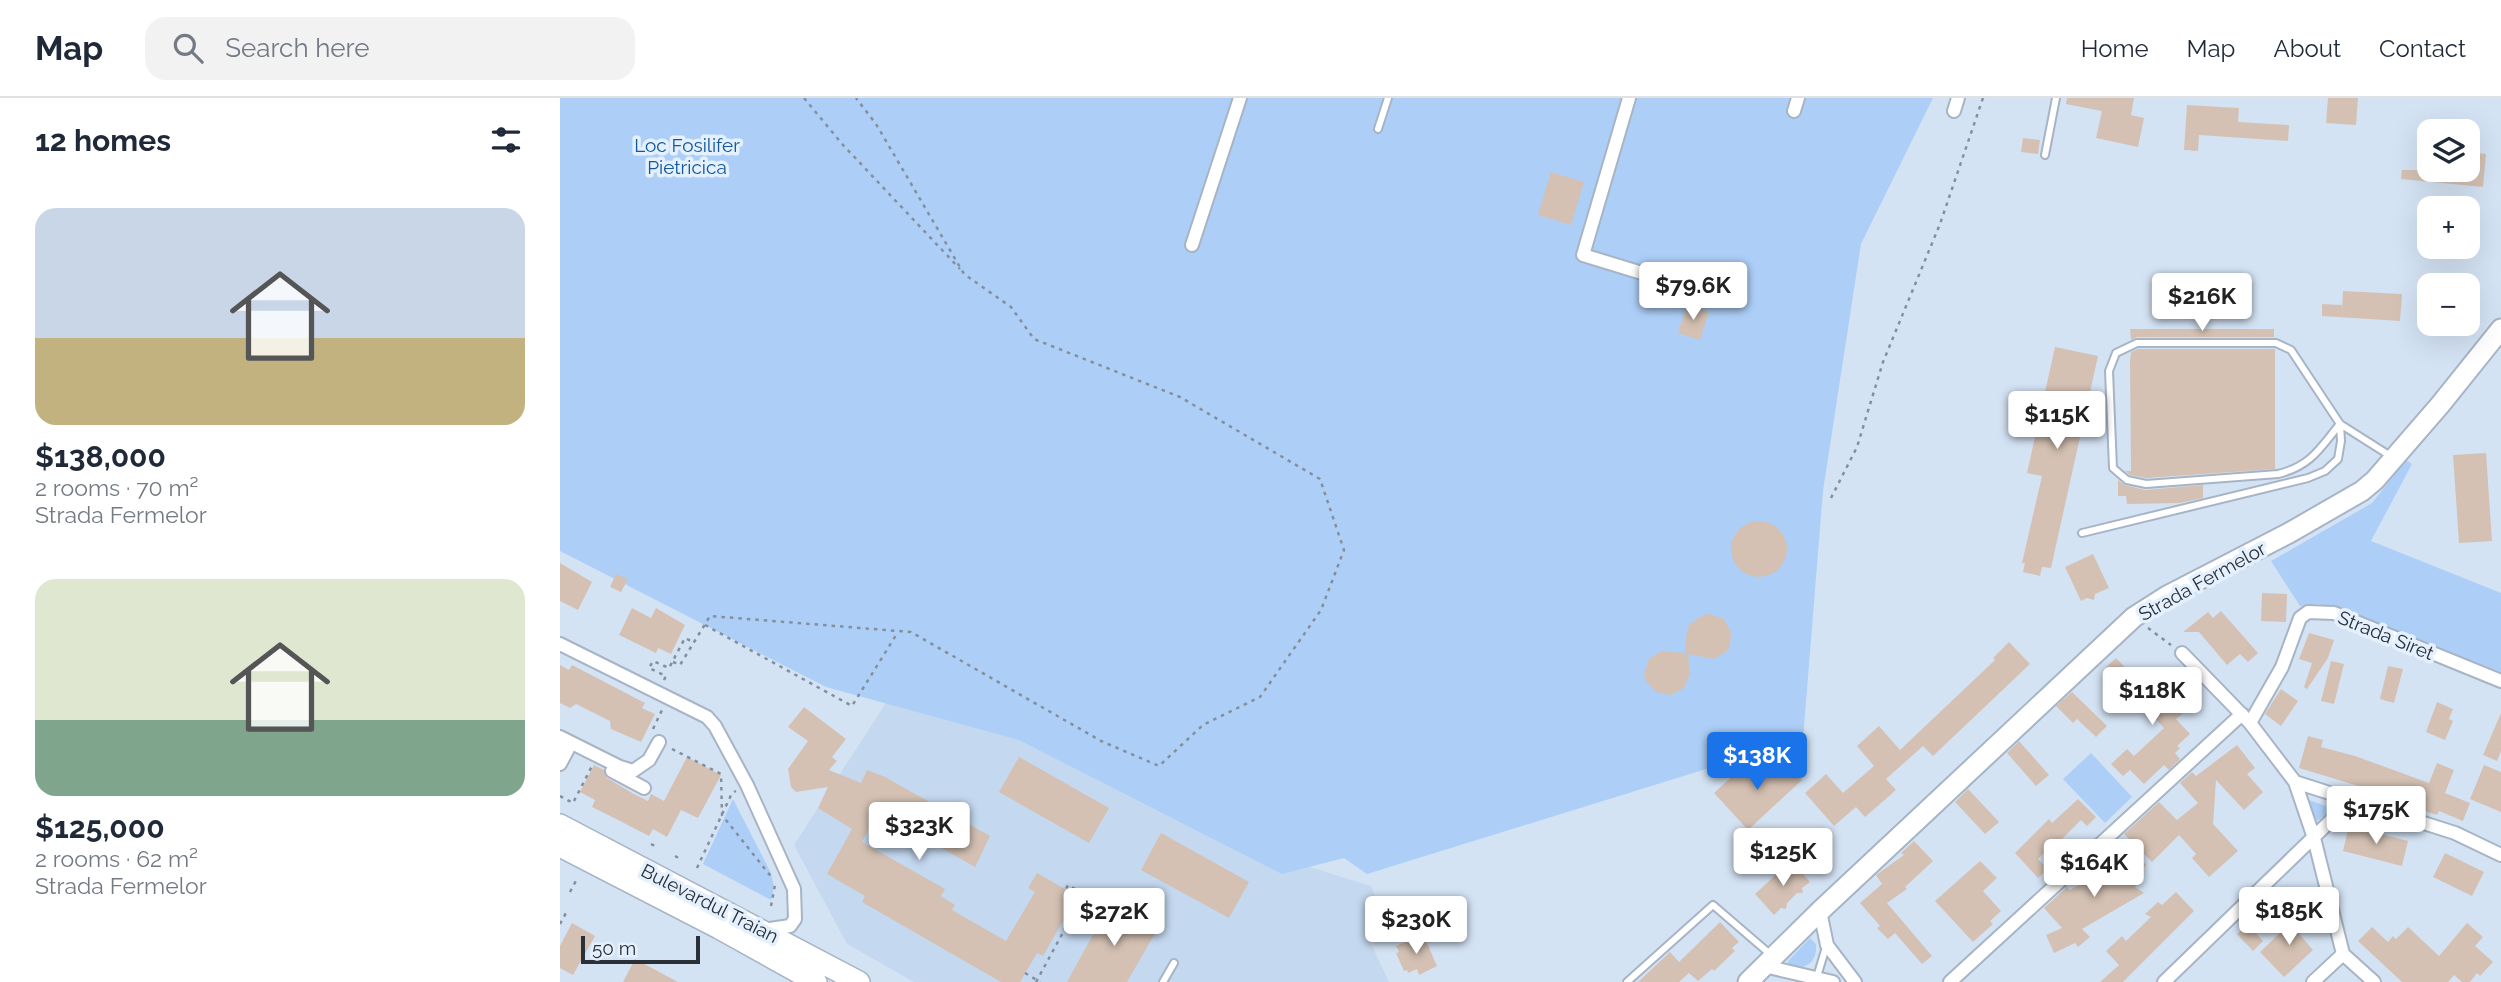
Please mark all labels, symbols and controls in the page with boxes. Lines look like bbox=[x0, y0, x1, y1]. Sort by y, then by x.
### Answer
search box bbox=[145, 17, 635, 80]
text: Map bbox=[35, 29, 103, 68]
icon: search bbox=[169, 29, 207, 67]
text: Search here bbox=[225, 33, 370, 63]
text: Home bbox=[2081, 34, 2149, 63]
text: Map bbox=[2187, 34, 2235, 63]
text: About bbox=[2273, 34, 2341, 63]
text: Contact bbox=[2379, 34, 2466, 63]
map controls bbox=[2417, 119, 2480, 336]
button: layers bbox=[2417, 119, 2480, 182]
icon: filters bbox=[487, 121, 525, 159]
text: 12 homes bbox=[35, 123, 171, 158]
park label: Loc Fosilifer Pietricica bbox=[634, 134, 740, 178]
button: + bbox=[2417, 196, 2480, 259]
icon: home bbox=[217, 253, 343, 379]
pin: $79.6K bbox=[1636, 262, 1750, 322]
text: $79.6K bbox=[1655, 271, 1731, 298]
button: − bbox=[2417, 273, 2480, 336]
pin: $216K bbox=[2153, 274, 2251, 333]
text: $216K bbox=[2168, 282, 2236, 309]
pin: $115K bbox=[2008, 392, 2106, 451]
text: $115K bbox=[2024, 400, 2090, 427]
text: $138,000 bbox=[35, 439, 166, 474]
text: 2 rooms · 70 m² bbox=[35, 474, 198, 501]
text: Strada Fermelor bbox=[35, 501, 207, 528]
street label: Strada Fermelor bbox=[2135, 537, 2270, 625]
street label: Strada Siret bbox=[2335, 606, 2438, 664]
icon: home bbox=[217, 624, 343, 750]
pin: $118K bbox=[2103, 668, 2201, 727]
text: $118K bbox=[2119, 676, 2185, 703]
pin: $138K bbox=[1708, 732, 1806, 792]
text: $138K bbox=[1723, 741, 1791, 768]
pin: $175K bbox=[2327, 786, 2425, 846]
text: $175K bbox=[2343, 795, 2409, 822]
pin: $323K bbox=[870, 802, 968, 862]
text: $125,000 bbox=[35, 810, 165, 845]
text: $323K bbox=[885, 811, 953, 838]
pin: $125K bbox=[1734, 828, 1832, 888]
text: $125K bbox=[1749, 837, 1817, 864]
pin: $164K bbox=[2045, 840, 2143, 899]
text: 2 rooms · 62 m² bbox=[35, 845, 198, 872]
text: $164K bbox=[2060, 848, 2128, 875]
street label: Bulevardul Traian bbox=[638, 859, 782, 947]
text: Strada Fermelor bbox=[35, 872, 207, 899]
pin: $272K bbox=[1065, 888, 1163, 948]
pin: $185K bbox=[2240, 888, 2338, 947]
pin: $230K bbox=[1367, 896, 1465, 956]
text: $185K bbox=[2255, 896, 2323, 923]
text: $272K bbox=[1080, 897, 1148, 924]
text: $230K bbox=[1381, 905, 1451, 932]
scale bar bbox=[581, 933, 700, 965]
text: 50 m bbox=[592, 937, 636, 959]

